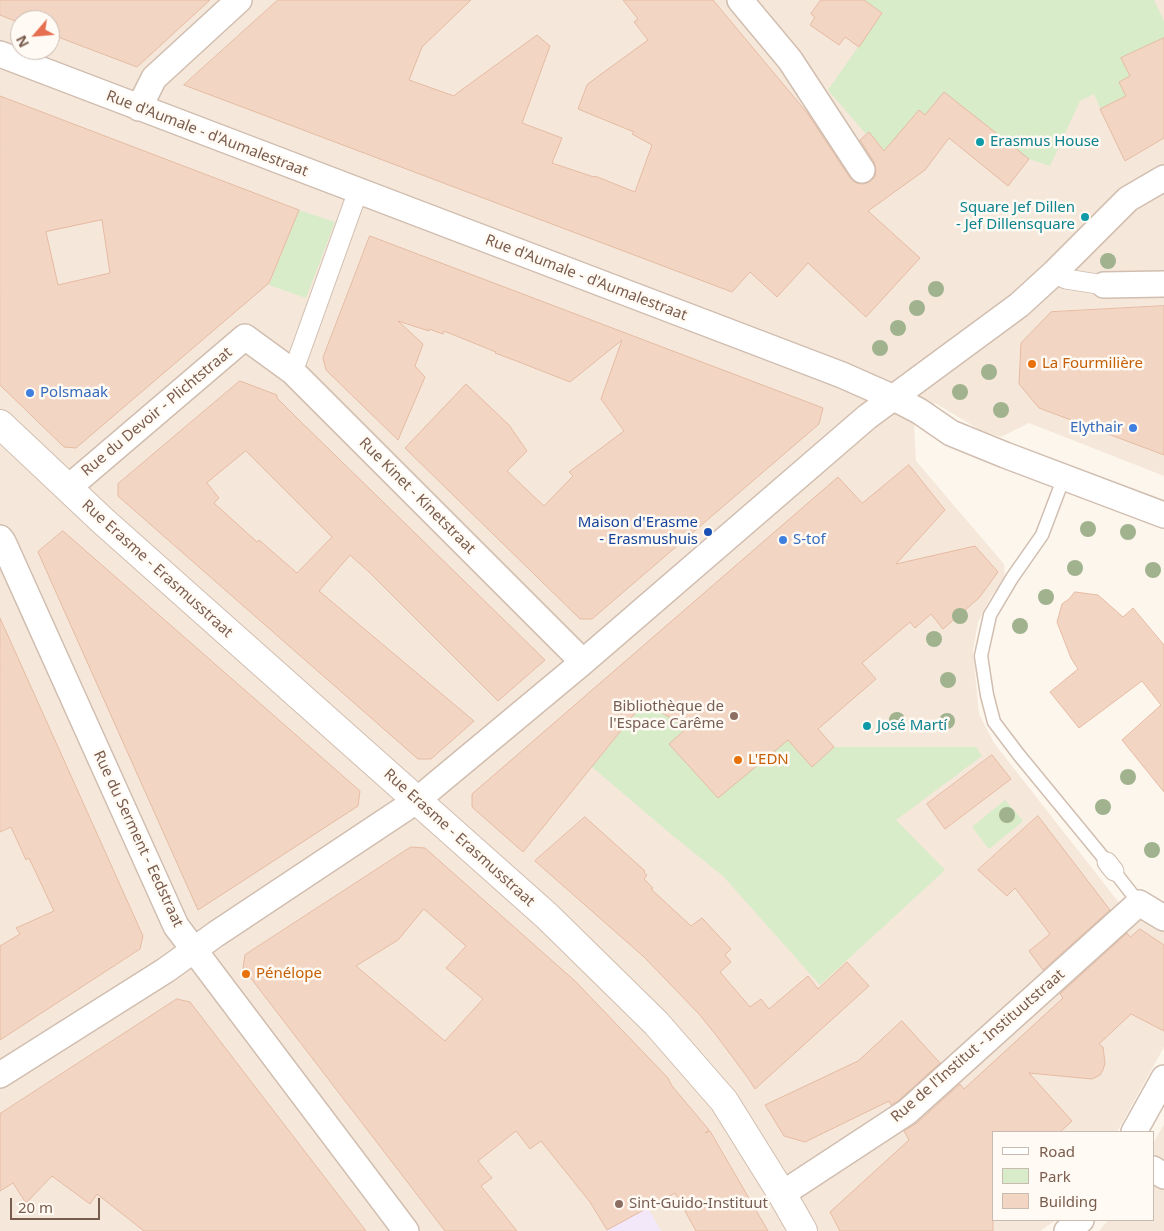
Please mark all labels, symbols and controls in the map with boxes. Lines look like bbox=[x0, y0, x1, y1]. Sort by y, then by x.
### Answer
north arrow bbox=[10, 10, 60, 60]
text: N bbox=[11, 32, 33, 51]
street label: Rue d'Aumale - d'Aumalestraat bbox=[104, 87, 310, 181]
place label: Erasmus House bbox=[990, 133, 1099, 151]
marker: Erasmus House bbox=[974, 136, 986, 148]
place label: Square Jef Dillen - Jef Dillensquare bbox=[956, 199, 1075, 234]
marker: Square Jef Dillen - Jef Dillensquare bbox=[1079, 211, 1091, 223]
street label: Rue d'Aumale - d'Aumalestraat bbox=[483, 231, 689, 325]
street label: Rue du Devoir - Plichtstraat bbox=[78, 344, 236, 480]
place label: La Fourmilière bbox=[1042, 355, 1143, 373]
marker: La Fourmilière bbox=[1026, 358, 1038, 370]
place label: Polsmaak bbox=[40, 384, 108, 402]
marker: Polsmaak bbox=[24, 387, 36, 399]
place label: Elythair bbox=[1070, 419, 1123, 437]
marker: Elythair bbox=[1127, 422, 1139, 434]
street label: Rue Kinet - Kinetstraat bbox=[355, 434, 479, 558]
street label: Rue Erasme - Erasmusstraat bbox=[78, 496, 236, 642]
place label: Maison d'Erasme - Erasmushuis bbox=[578, 514, 698, 549]
marker: Maison d'Erasme - Erasmushuis bbox=[702, 526, 714, 538]
place label: S-tof bbox=[793, 531, 826, 549]
marker: S-tof bbox=[777, 534, 789, 546]
place label: Bibliothèque de l'Espace Carême bbox=[609, 698, 724, 733]
marker: Bibliothèque de l'Espace Carême bbox=[728, 710, 740, 722]
place label: José Martí bbox=[877, 717, 947, 735]
marker: José Martí bbox=[861, 720, 873, 732]
street label: Rue du Serment - Eedstraat bbox=[89, 748, 187, 930]
place label: L'EDN bbox=[748, 751, 789, 769]
marker: L'EDN bbox=[732, 754, 744, 766]
street label: Rue Erasme - Erasmusstraat bbox=[380, 765, 538, 911]
place label: Pénélope bbox=[256, 965, 322, 983]
street label: Rue de l'Institut - Instituutstraat bbox=[887, 966, 1069, 1126]
marker: Pénélope bbox=[240, 968, 252, 980]
legend bbox=[992, 1131, 1154, 1221]
text: Road bbox=[1039, 1141, 1075, 1161]
text: Park bbox=[1039, 1166, 1071, 1186]
scale bar bbox=[12, 1188, 102, 1220]
text: Building bbox=[1039, 1191, 1097, 1211]
place label: Sint-Guido-Instituut bbox=[629, 1195, 768, 1213]
text: 20 m bbox=[18, 1197, 53, 1217]
marker: Sint-Guido-Instituut bbox=[613, 1198, 625, 1210]

